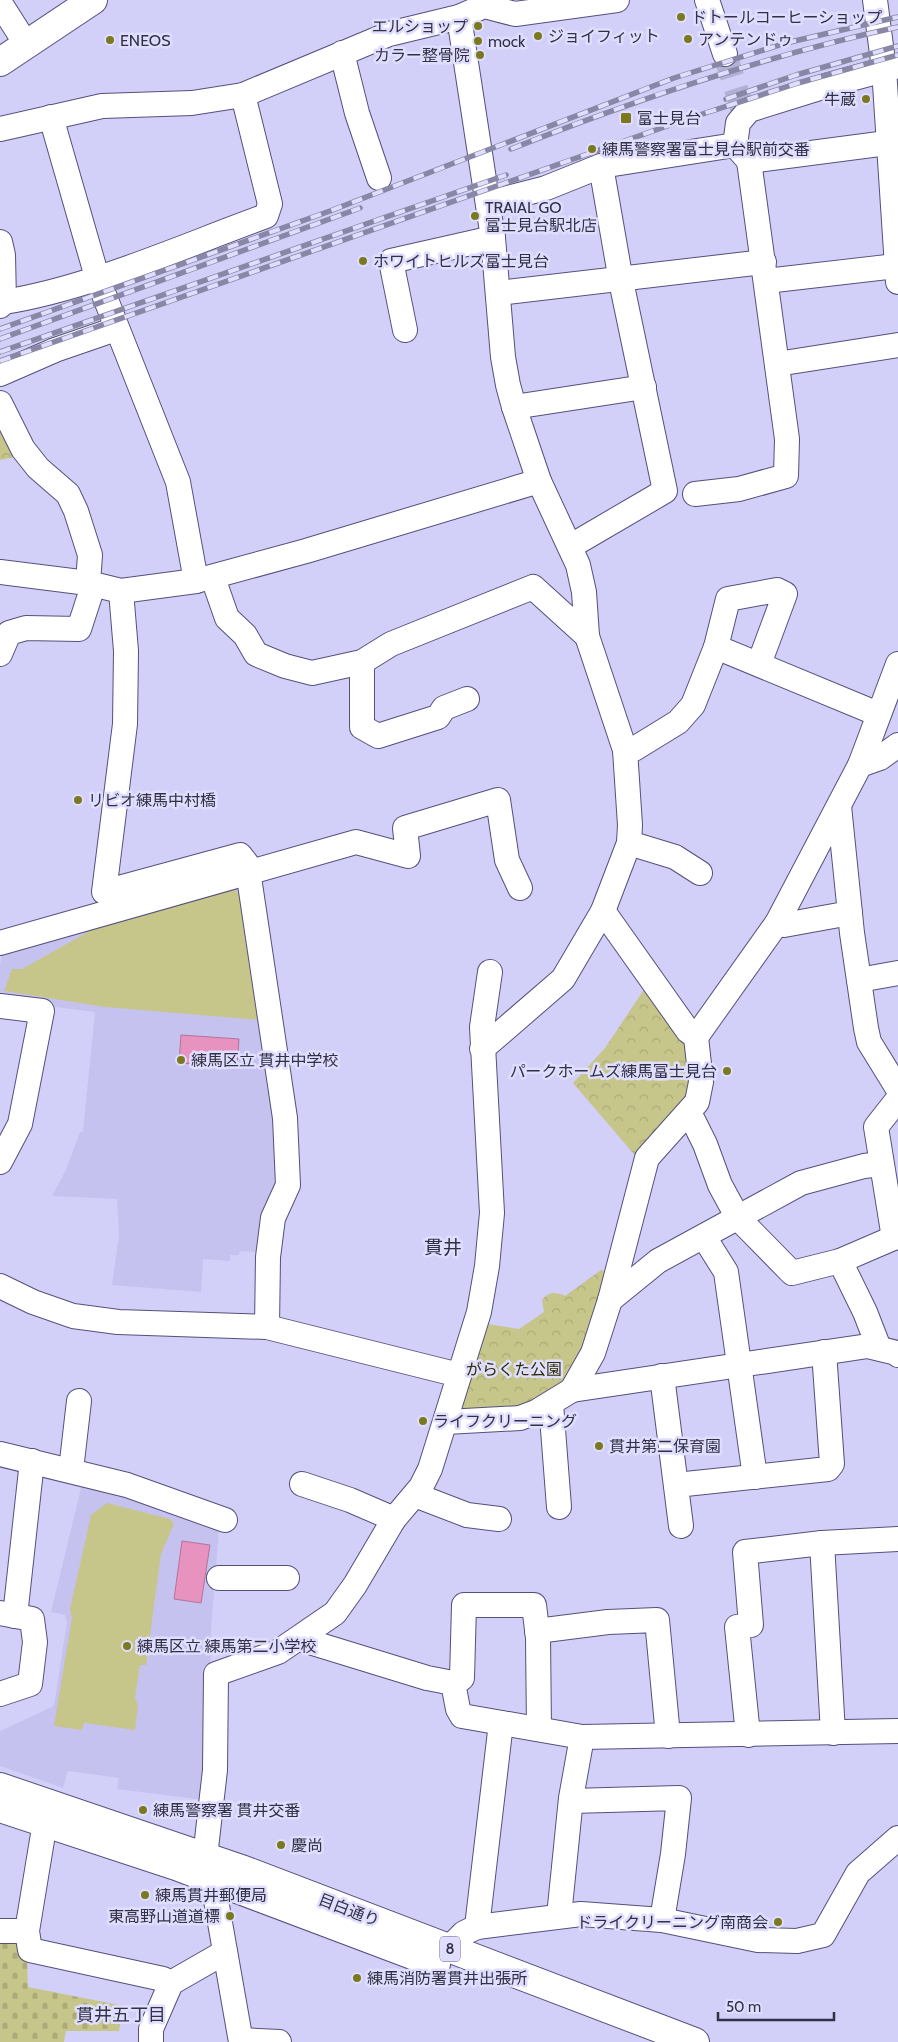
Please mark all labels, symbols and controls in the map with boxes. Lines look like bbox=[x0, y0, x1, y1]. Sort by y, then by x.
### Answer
place label: ドトールコーヒーショップ bbox=[691, 8, 882, 27]
marker: ドトールコーヒーショップ bbox=[675, 11, 687, 23]
place label: エルショップ bbox=[372, 17, 468, 36]
marker: エルショップ bbox=[472, 20, 484, 32]
place label: ジョイフィット bbox=[548, 27, 660, 46]
marker: ジョイフィット bbox=[532, 30, 544, 42]
place label: アンテンドゥ bbox=[698, 30, 793, 49]
place label: ENEOS bbox=[120, 31, 170, 50]
place label: mock bbox=[488, 32, 526, 51]
marker: アンテンドゥ bbox=[682, 33, 694, 45]
marker: ENEOS bbox=[104, 34, 116, 46]
marker: mock bbox=[472, 35, 484, 47]
place label: カラー整骨院 bbox=[374, 46, 470, 65]
marker: カラー整骨院 bbox=[474, 49, 486, 61]
place label: 牛蔵 bbox=[824, 90, 856, 109]
marker: 牛蔵 bbox=[860, 93, 872, 105]
place label: 富士見台 bbox=[637, 109, 701, 128]
marker: 富士見台 bbox=[619, 111, 633, 125]
place label: 練馬警察署富士見台駅前交番 bbox=[602, 140, 810, 159]
marker: 練馬警察署富士見台駅前交番 bbox=[586, 143, 598, 155]
place label: TRAIAL GO 富士見台駅北店 bbox=[485, 198, 597, 235]
marker: TRAIAL GO 富士見台駅北店 bbox=[469, 210, 481, 222]
place label: ホワイトヒルズ富士見台 bbox=[373, 252, 549, 271]
marker: ホワイトヒルズ富士見台 bbox=[357, 255, 369, 267]
place label: リビオ練馬中村橋 bbox=[88, 791, 216, 810]
marker: リビオ練馬中村橋 bbox=[72, 794, 84, 806]
place label: 練馬区立 貫井中学校 bbox=[191, 1051, 339, 1070]
marker: 練馬区立 貫井中学校 bbox=[175, 1054, 187, 1066]
place label: パークホームズ練馬富士見台 bbox=[509, 1062, 717, 1081]
marker: パークホームズ練馬富士見台 bbox=[721, 1065, 733, 1077]
district label: 貫井 bbox=[424, 1236, 462, 1259]
park label: がらくた公園 bbox=[466, 1360, 562, 1379]
place label: ライフクリーニング bbox=[433, 1412, 577, 1431]
marker: ライフクリーニング bbox=[417, 1415, 429, 1427]
place label: 貫井第二保育園 bbox=[609, 1437, 721, 1456]
marker: 貫井第二保育園 bbox=[593, 1440, 605, 1452]
place label: 練馬区立 練馬第二小学校 bbox=[137, 1637, 317, 1656]
marker: 練馬区立 練馬第二小学校 bbox=[121, 1640, 133, 1652]
place label: 練馬警察署 貫井交番 bbox=[153, 1801, 301, 1820]
marker: 練馬警察署 貫井交番 bbox=[137, 1804, 149, 1816]
place label: 慶尚 bbox=[291, 1836, 323, 1855]
marker: 慶尚 bbox=[275, 1839, 287, 1851]
place label: 練馬貫井郵便局 bbox=[155, 1886, 267, 1905]
marker: 練馬貫井郵便局 bbox=[139, 1889, 151, 1901]
street label: 目白通り bbox=[316, 1890, 382, 1930]
place label: 東高野山道道標 bbox=[108, 1907, 220, 1926]
marker: 東高野山道道標 bbox=[224, 1910, 236, 1922]
place label: ドライクリーニング南商会 bbox=[576, 1913, 768, 1932]
marker: ドライクリーニング南商会 bbox=[772, 1916, 784, 1928]
road number: 8 bbox=[440, 1936, 460, 1962]
place label: 練馬消防署貫井出張所 bbox=[367, 1969, 527, 1988]
marker: 練馬消防署貫井出張所 bbox=[351, 1972, 363, 1984]
scale bar bbox=[718, 1990, 834, 2022]
text: 50 m bbox=[726, 1998, 761, 2016]
district label: 貫井五丁目 bbox=[76, 2004, 166, 2026]

